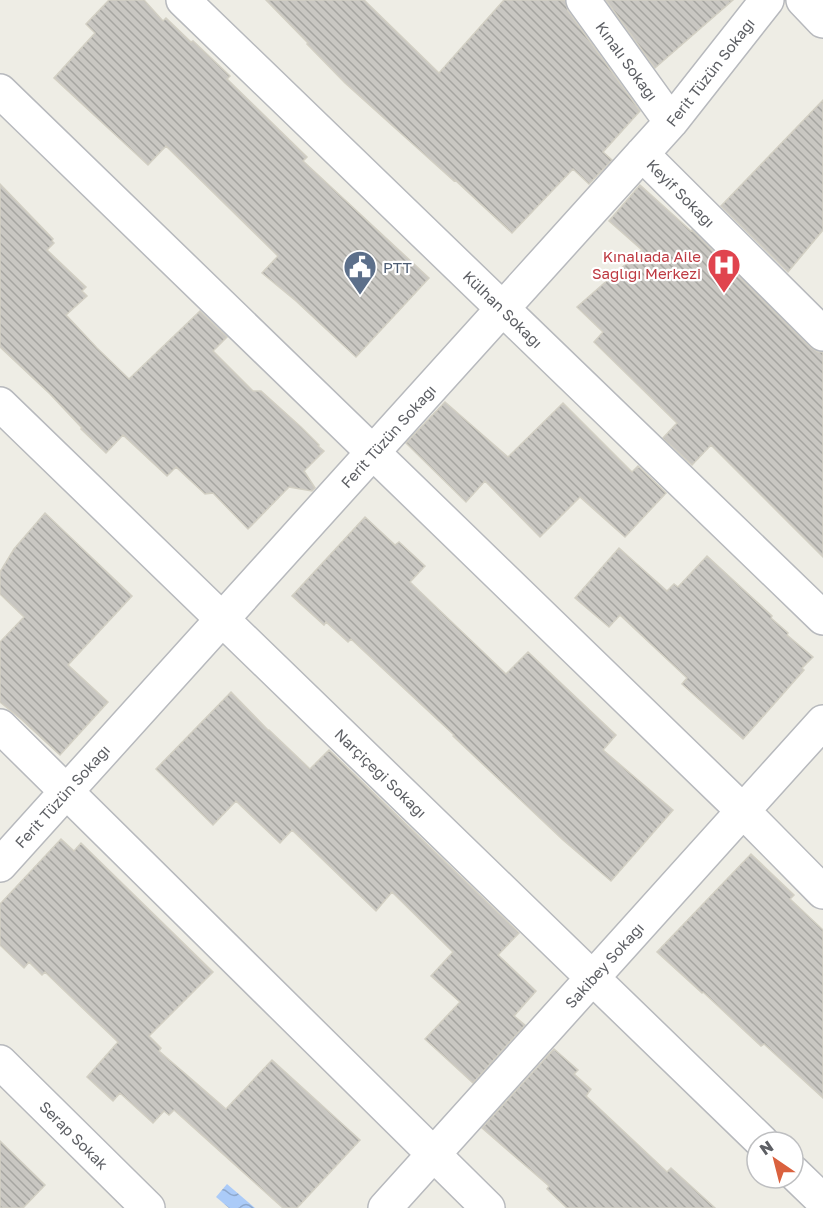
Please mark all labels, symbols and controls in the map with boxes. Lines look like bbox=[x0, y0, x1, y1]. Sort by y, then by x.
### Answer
street label: Ferit Tüzün Sokağı bbox=[662, 14, 758, 130]
street label: Kınalı Sokağı bbox=[592, 18, 662, 104]
street label: Keyif Sokağı bbox=[643, 155, 719, 231]
place label: Kınalıada Aile Sağlığı Merkezi bbox=[592, 247, 701, 282]
hospital icon: Kınalıada Aile Sağlığı Merkezi bbox=[706, 247, 742, 294]
public building icon: PTT bbox=[342, 249, 378, 296]
place label: PTT bbox=[383, 258, 412, 276]
street label: Külhan Sokağı bbox=[460, 267, 546, 351]
street label: Ferit Tüzün Sokağı bbox=[337, 381, 439, 491]
street label: Narçiçeği Sokağı bbox=[331, 725, 431, 821]
street label: Ferit Tüzün Sokağı bbox=[11, 741, 113, 851]
street label: Sakibey Sokağı bbox=[561, 918, 647, 1012]
street label: Serap Sokak bbox=[36, 1097, 112, 1173]
north arrow bbox=[745, 1130, 805, 1190]
text: N bbox=[756, 1136, 777, 1159]

